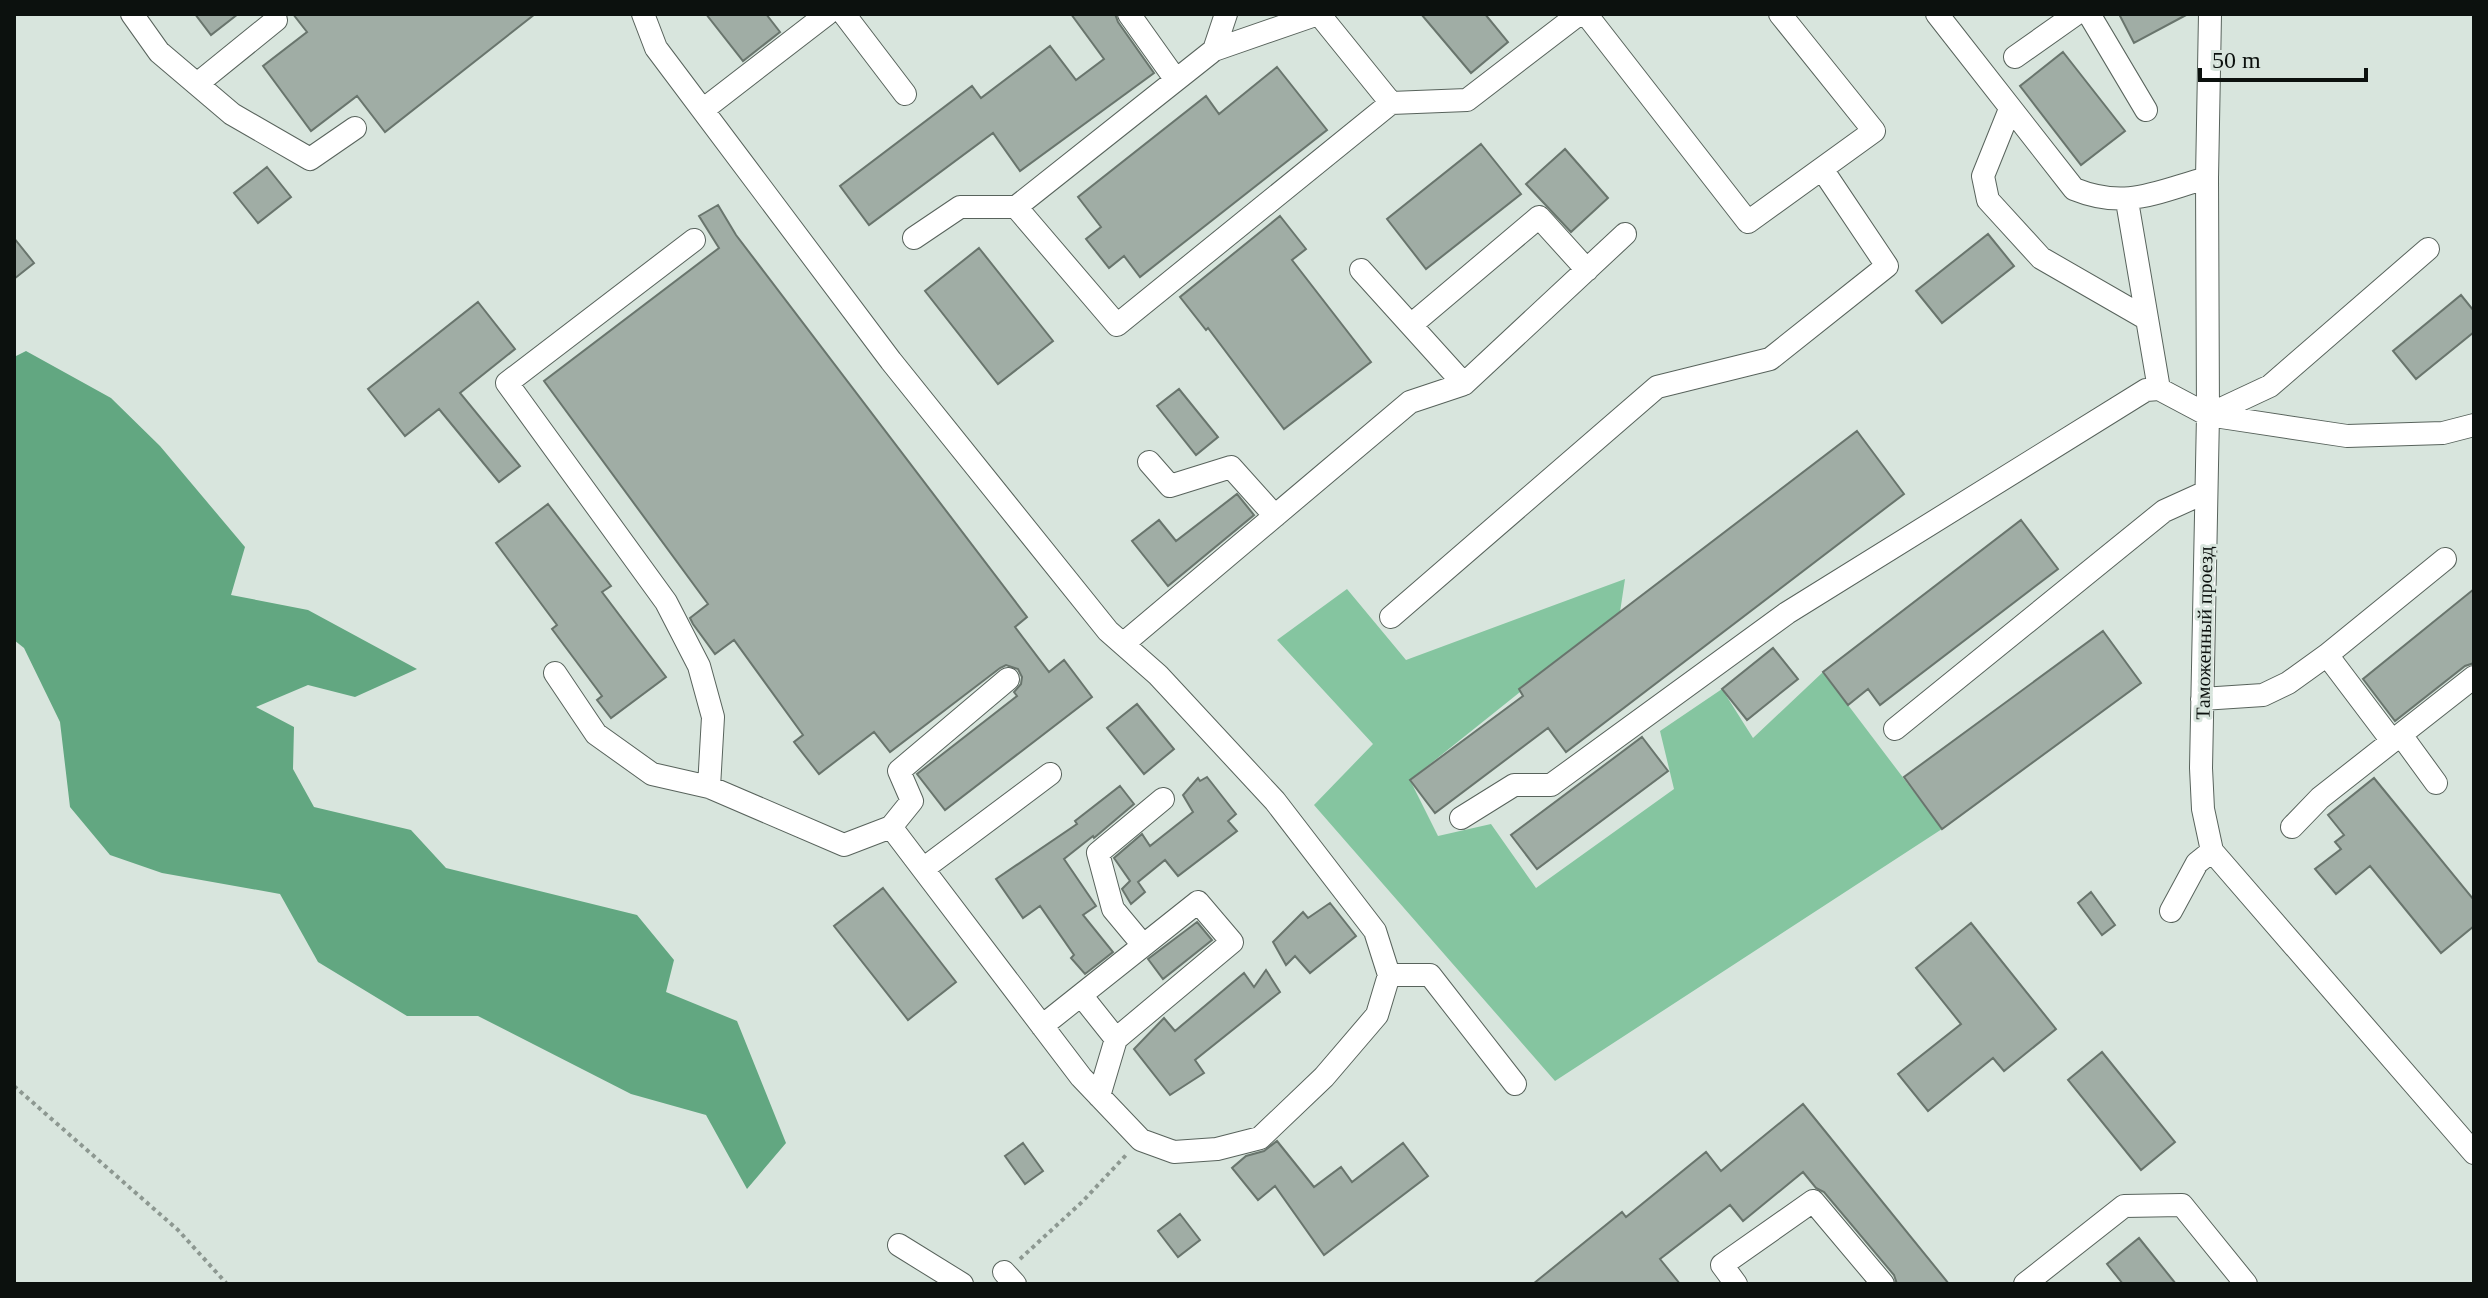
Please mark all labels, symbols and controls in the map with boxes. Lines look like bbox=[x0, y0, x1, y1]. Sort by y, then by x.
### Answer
scale bar bbox=[2200, 32, 2366, 82]
text: 50 m bbox=[2212, 47, 2261, 73]
street label: Таможенный проезд bbox=[2191, 546, 2218, 720]

